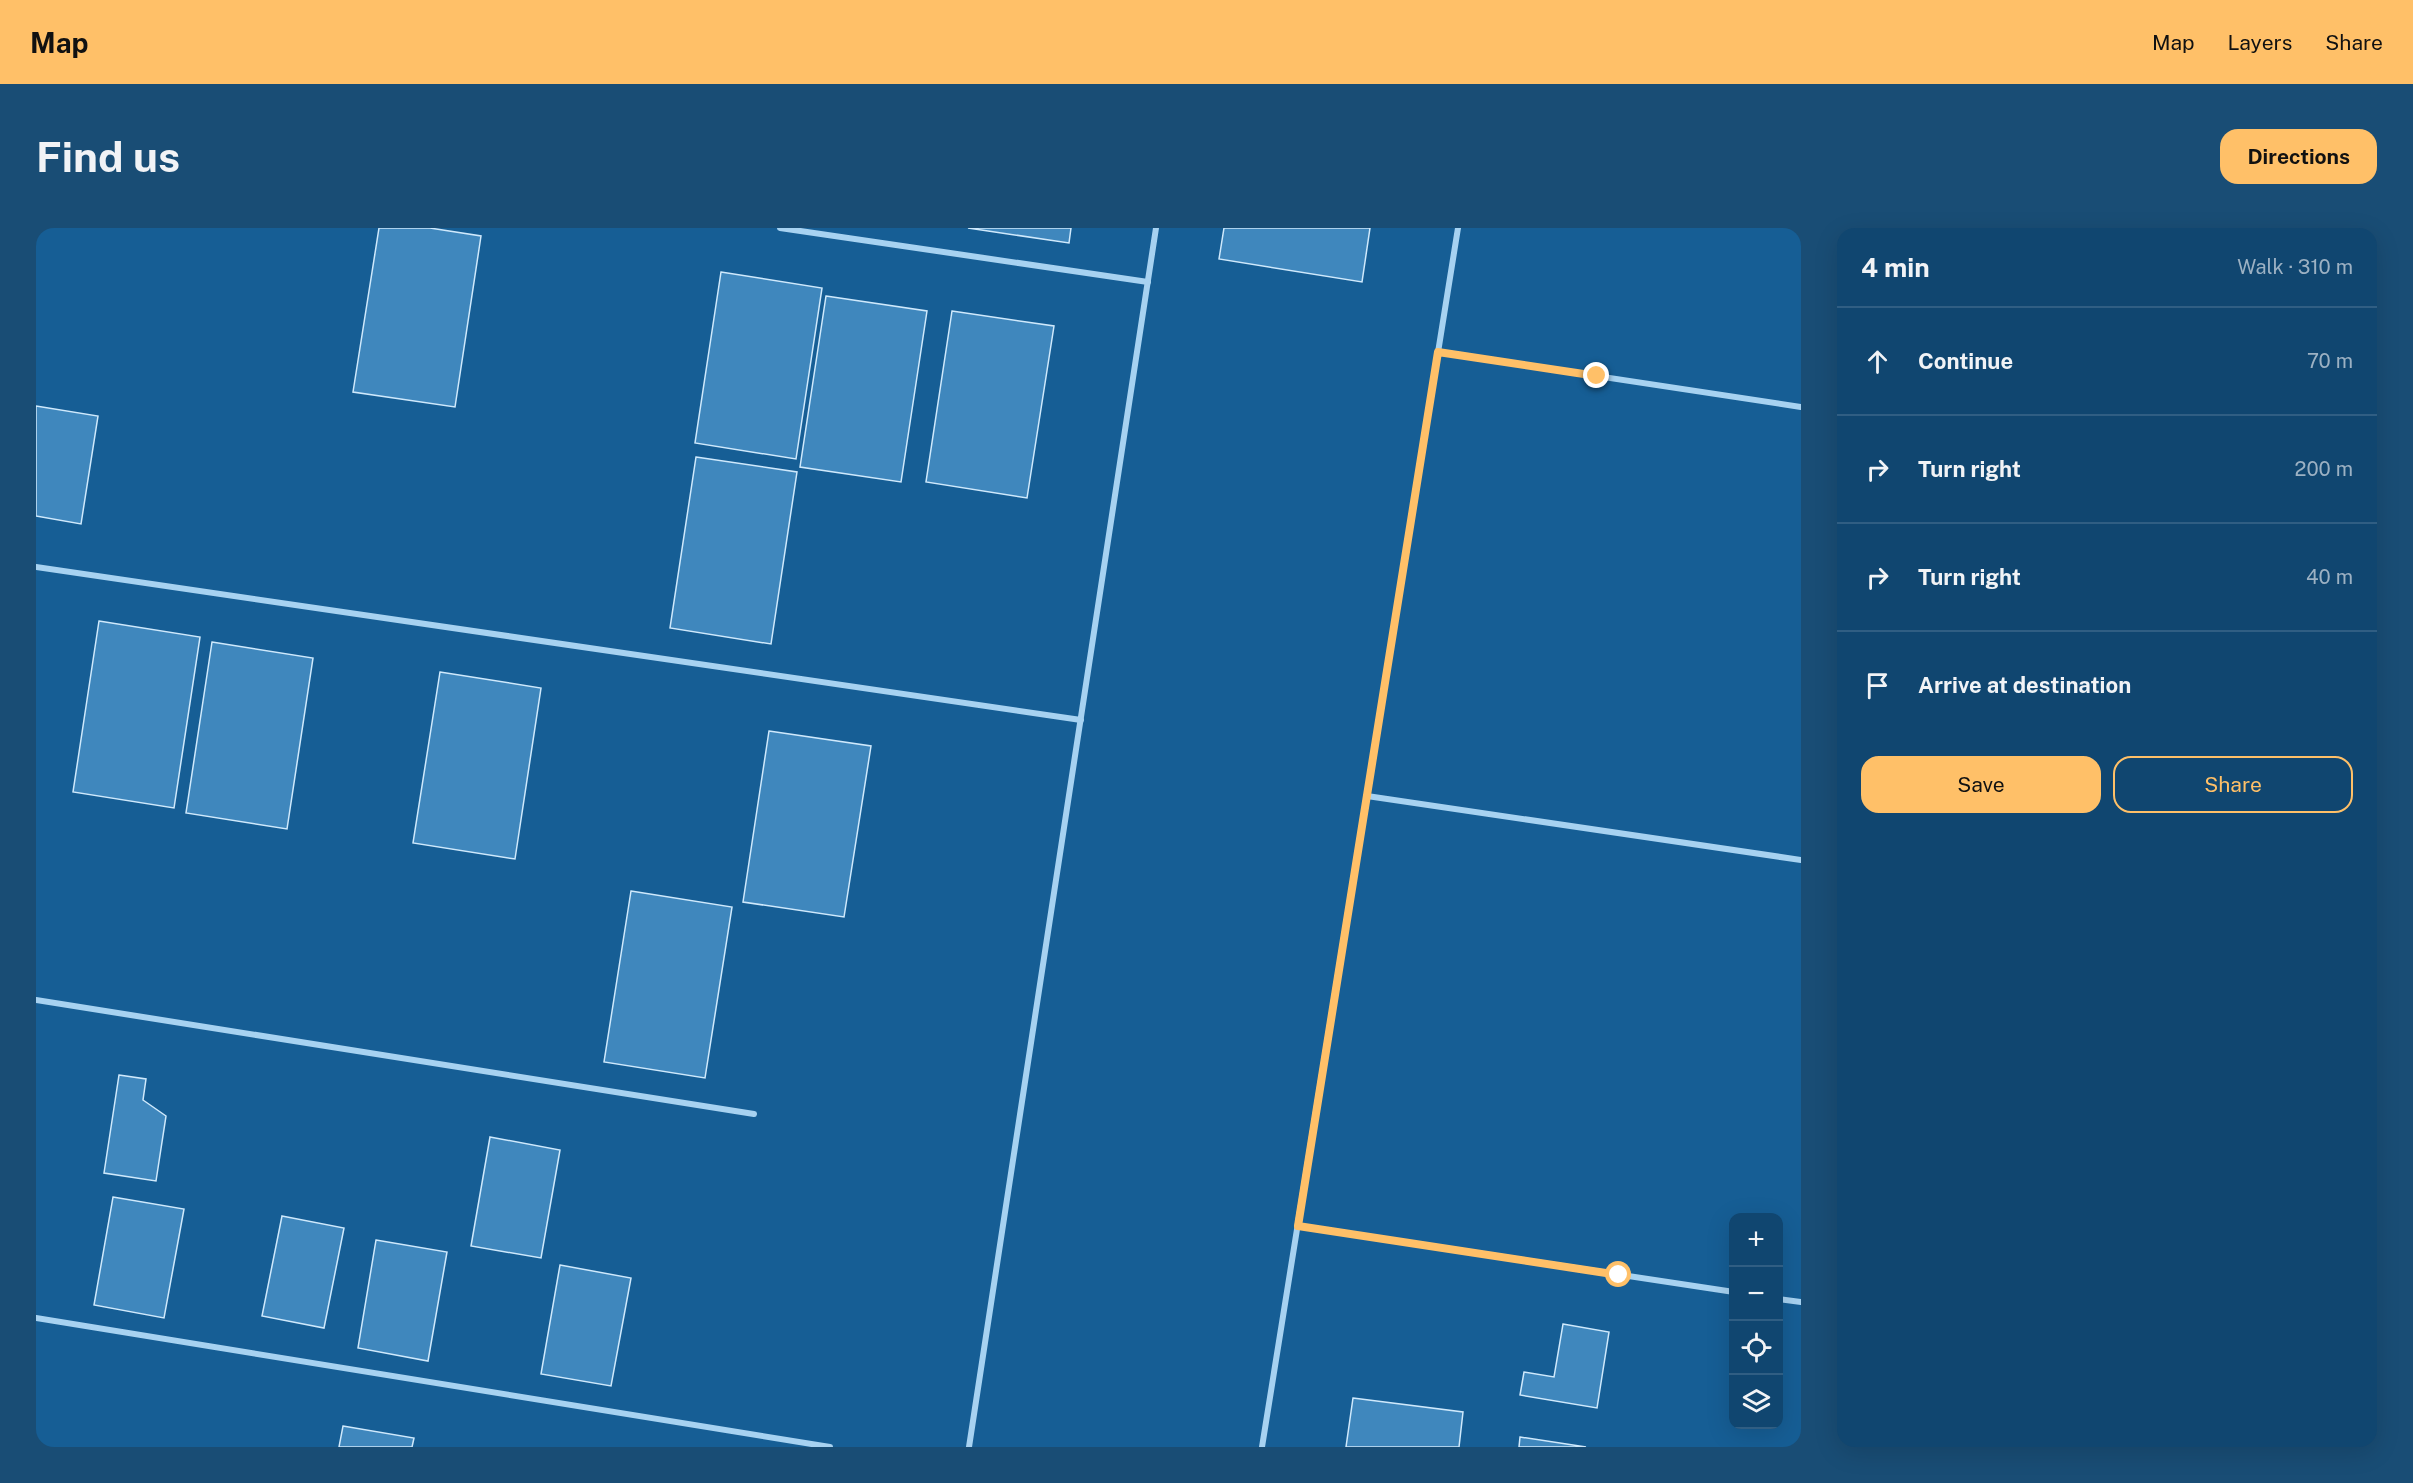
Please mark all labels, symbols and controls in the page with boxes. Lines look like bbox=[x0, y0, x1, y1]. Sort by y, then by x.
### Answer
text: Map bbox=[30, 26, 89, 59]
text: Map bbox=[2152, 30, 2195, 55]
text: Layers bbox=[2228, 30, 2292, 55]
text: Share bbox=[2325, 30, 2383, 55]
button: Directions bbox=[2220, 129, 2377, 184]
text: Find us bbox=[36, 132, 180, 181]
text: 4 min bbox=[1861, 252, 1930, 283]
text: Walk · 310 m bbox=[2237, 255, 2353, 279]
icon: ahead bbox=[1861, 345, 1894, 378]
text: Continue bbox=[1918, 348, 2013, 374]
text: 70 m bbox=[2307, 349, 2353, 373]
route end bbox=[1583, 362, 1609, 388]
icon: right bbox=[1861, 453, 1894, 486]
text: Turn right bbox=[1918, 456, 2021, 482]
text: 200 m bbox=[2295, 457, 2353, 481]
icon: right bbox=[1861, 561, 1894, 594]
text: Turn right bbox=[1918, 564, 2021, 590]
text: 40 m bbox=[2306, 565, 2353, 589]
icon: arrive bbox=[1861, 669, 1894, 702]
text: Arrive at destination bbox=[1918, 672, 2131, 698]
button: Save bbox=[1861, 756, 2101, 813]
button: Share bbox=[2113, 756, 2353, 813]
map controls bbox=[1729, 1213, 1783, 1429]
button: + bbox=[1729, 1213, 1783, 1267]
route start bbox=[1605, 1261, 1631, 1287]
button: − bbox=[1729, 1267, 1783, 1321]
button: locate bbox=[1729, 1321, 1783, 1375]
button: layers bbox=[1729, 1375, 1783, 1429]

